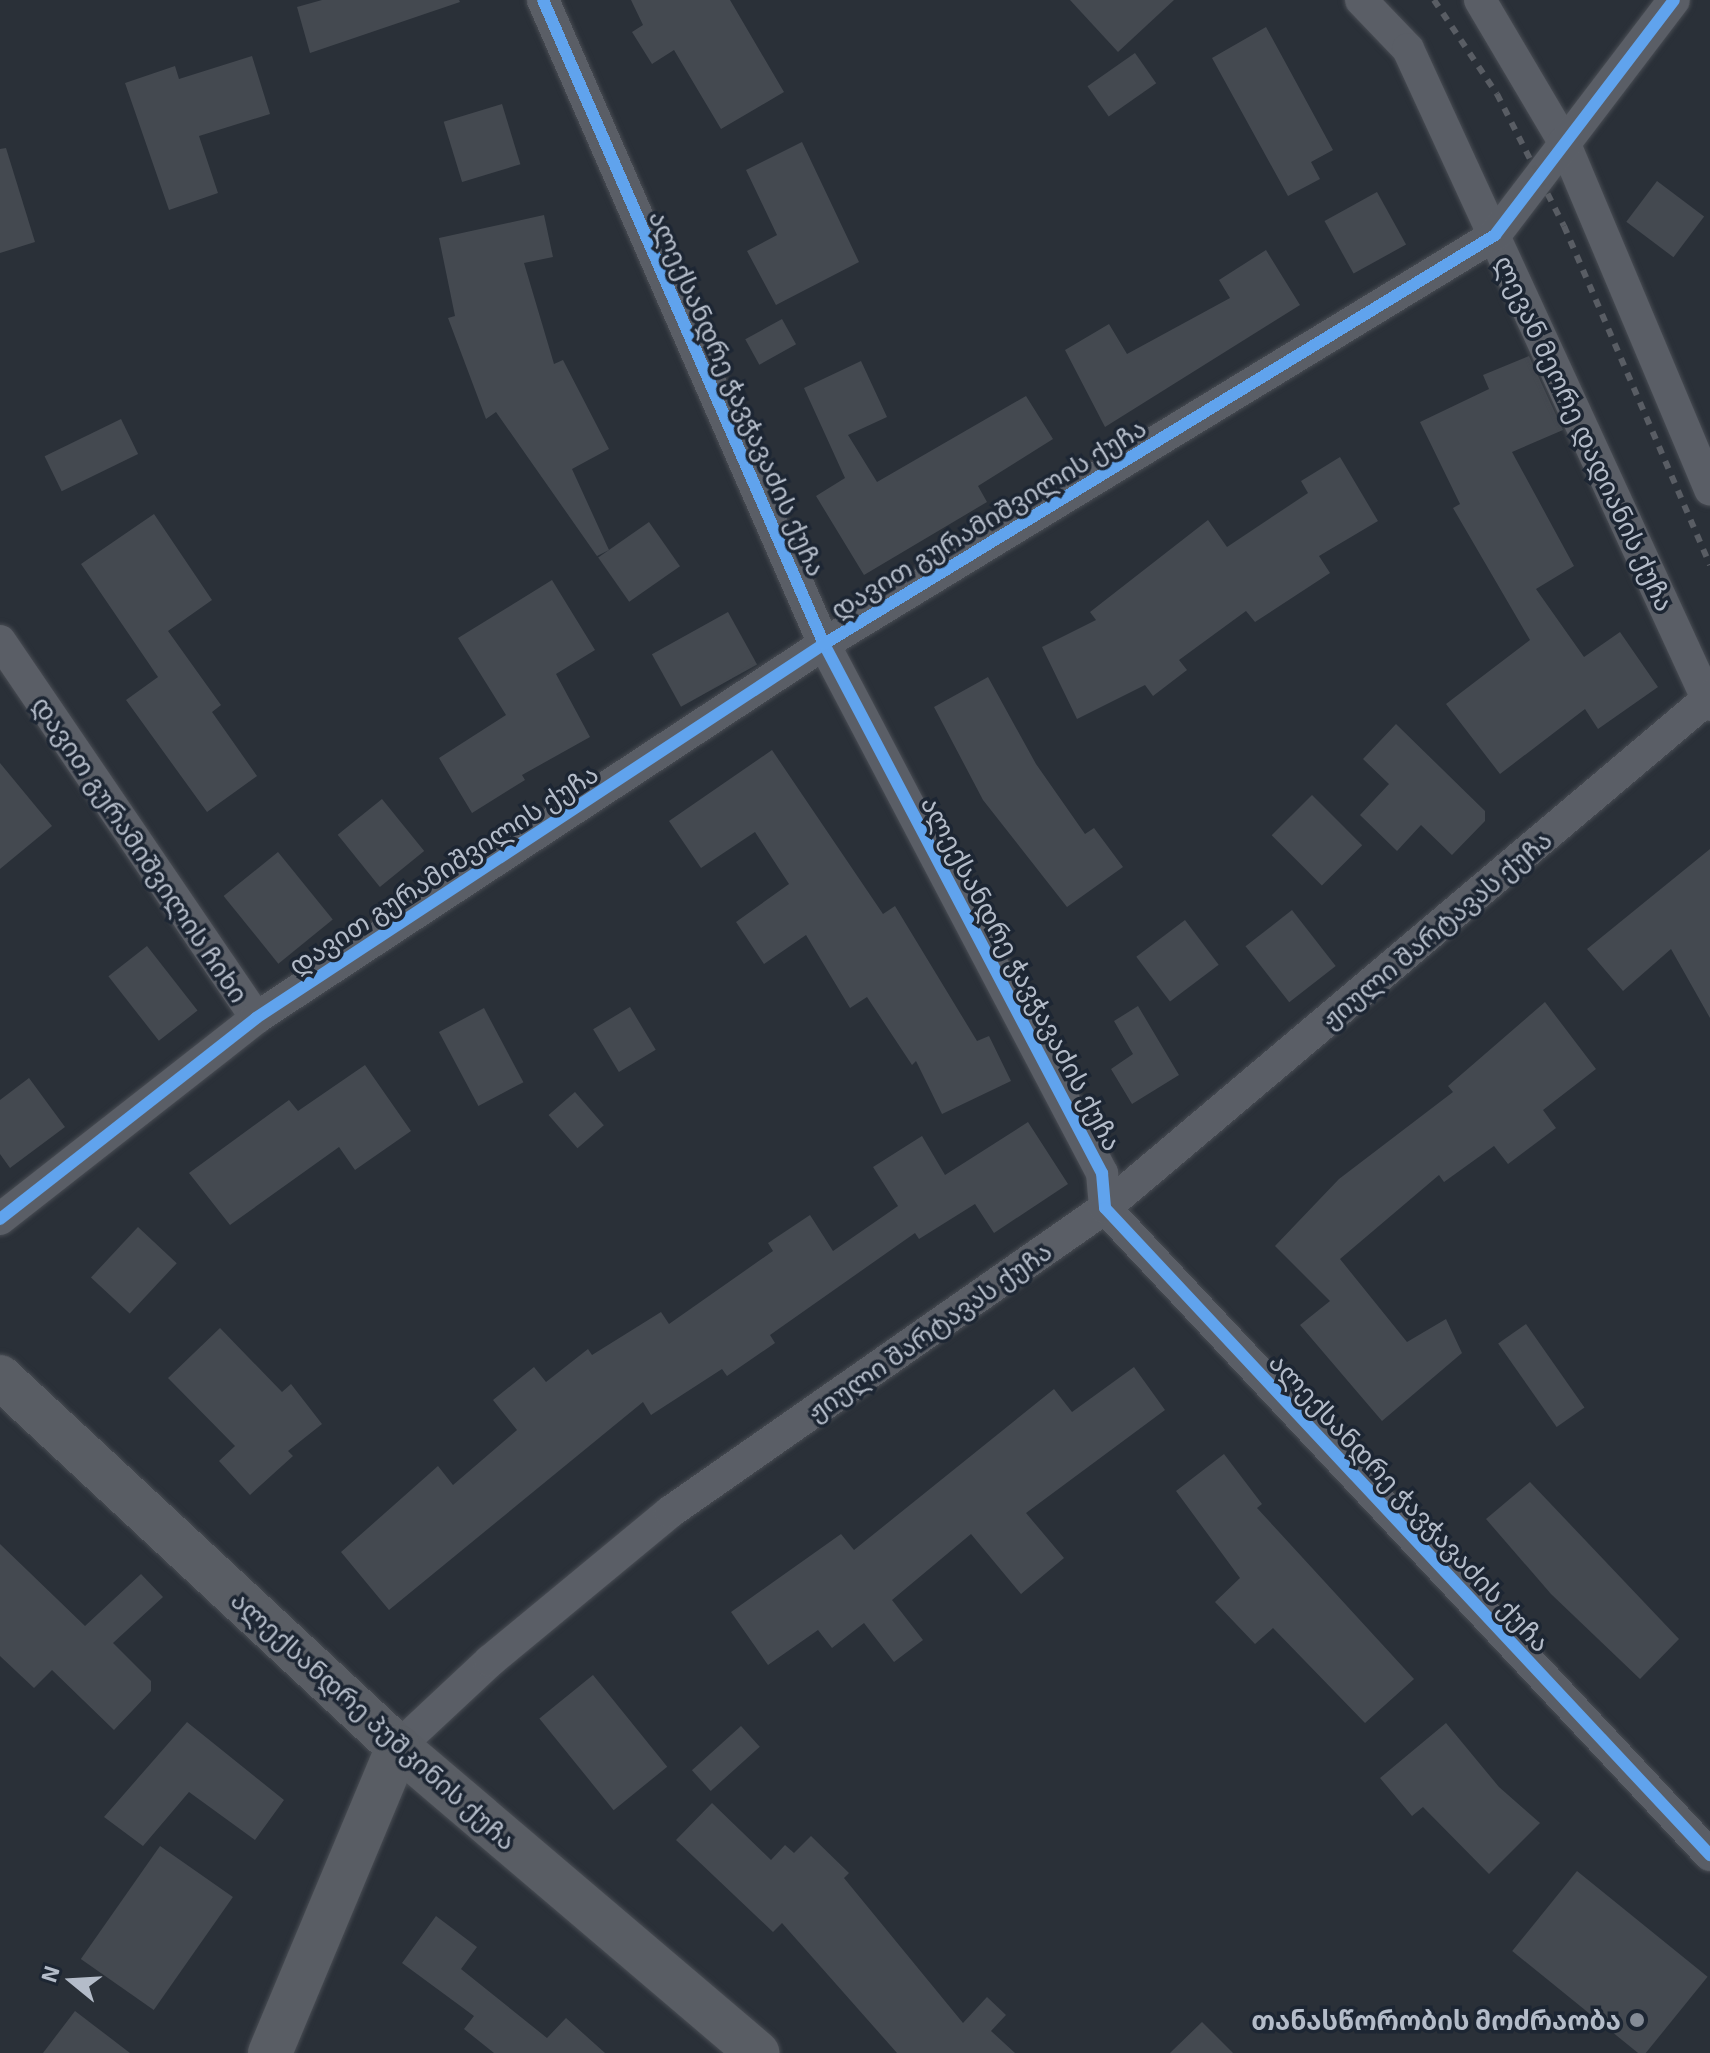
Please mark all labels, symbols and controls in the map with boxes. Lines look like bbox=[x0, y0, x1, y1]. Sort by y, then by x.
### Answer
street label: ალექსანდრე ჭავჭავაძის ქუჩა bbox=[643, 205, 833, 581]
street label: ლევან მეორე დადიანის ქუჩა bbox=[1489, 250, 1681, 616]
street label: დავით გურამიშვილის ქუჩა bbox=[825, 411, 1151, 625]
street label: დავით გურამიშვილის ჩიხი bbox=[27, 690, 255, 1008]
street label: დავით გურამიშვილის ქუჩა bbox=[282, 757, 604, 981]
street label: ალექსანდრე ჭავჭავაძის ქუჩა bbox=[915, 790, 1129, 1156]
street label: ჟიული შარტავას ქუჩა bbox=[1314, 823, 1558, 1035]
street label: ჟიული შარტავას ქუჩა bbox=[801, 1235, 1057, 1427]
street label: ალექსანდრე ჭავჭავაძის ქუჩა bbox=[1263, 1346, 1557, 1658]
street label: ალექსანდრე პუშკინის ქუჩა bbox=[225, 1584, 523, 1856]
north arrow bbox=[32, 1941, 112, 2021]
text: N bbox=[34, 1962, 64, 1985]
place label: თანასწორობის მოძრაობა bbox=[1251, 2004, 1621, 2036]
marker: თანასწორობის მოძრაობა bbox=[1628, 2011, 1646, 2029]

